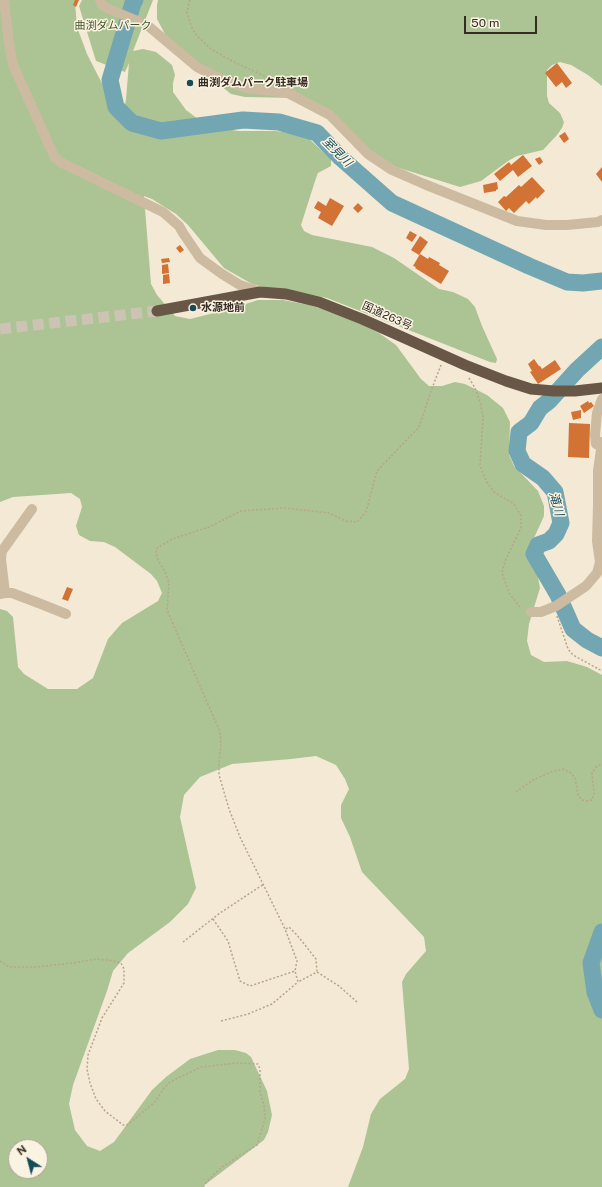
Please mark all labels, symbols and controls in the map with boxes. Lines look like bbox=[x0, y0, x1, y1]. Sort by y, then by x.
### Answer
scale bar bbox=[466, 8, 539, 34]
text: 50 m bbox=[471, 16, 499, 30]
park label: 曲渕ダムパーク bbox=[75, 19, 151, 33]
place label: 曲渕ダムパーク駐車場 bbox=[198, 76, 308, 90]
marker: 曲渕ダムパーク駐車場 bbox=[185, 78, 195, 88]
water label: 室見川 bbox=[319, 134, 355, 170]
street label: 国道263号 bbox=[360, 299, 414, 333]
place label: 水源地前 bbox=[201, 301, 245, 315]
marker: 水源地前 bbox=[188, 303, 198, 313]
water label: 滝川 bbox=[546, 490, 566, 518]
north arrow bbox=[8, 1139, 48, 1179]
text: N bbox=[15, 1143, 29, 1157]

